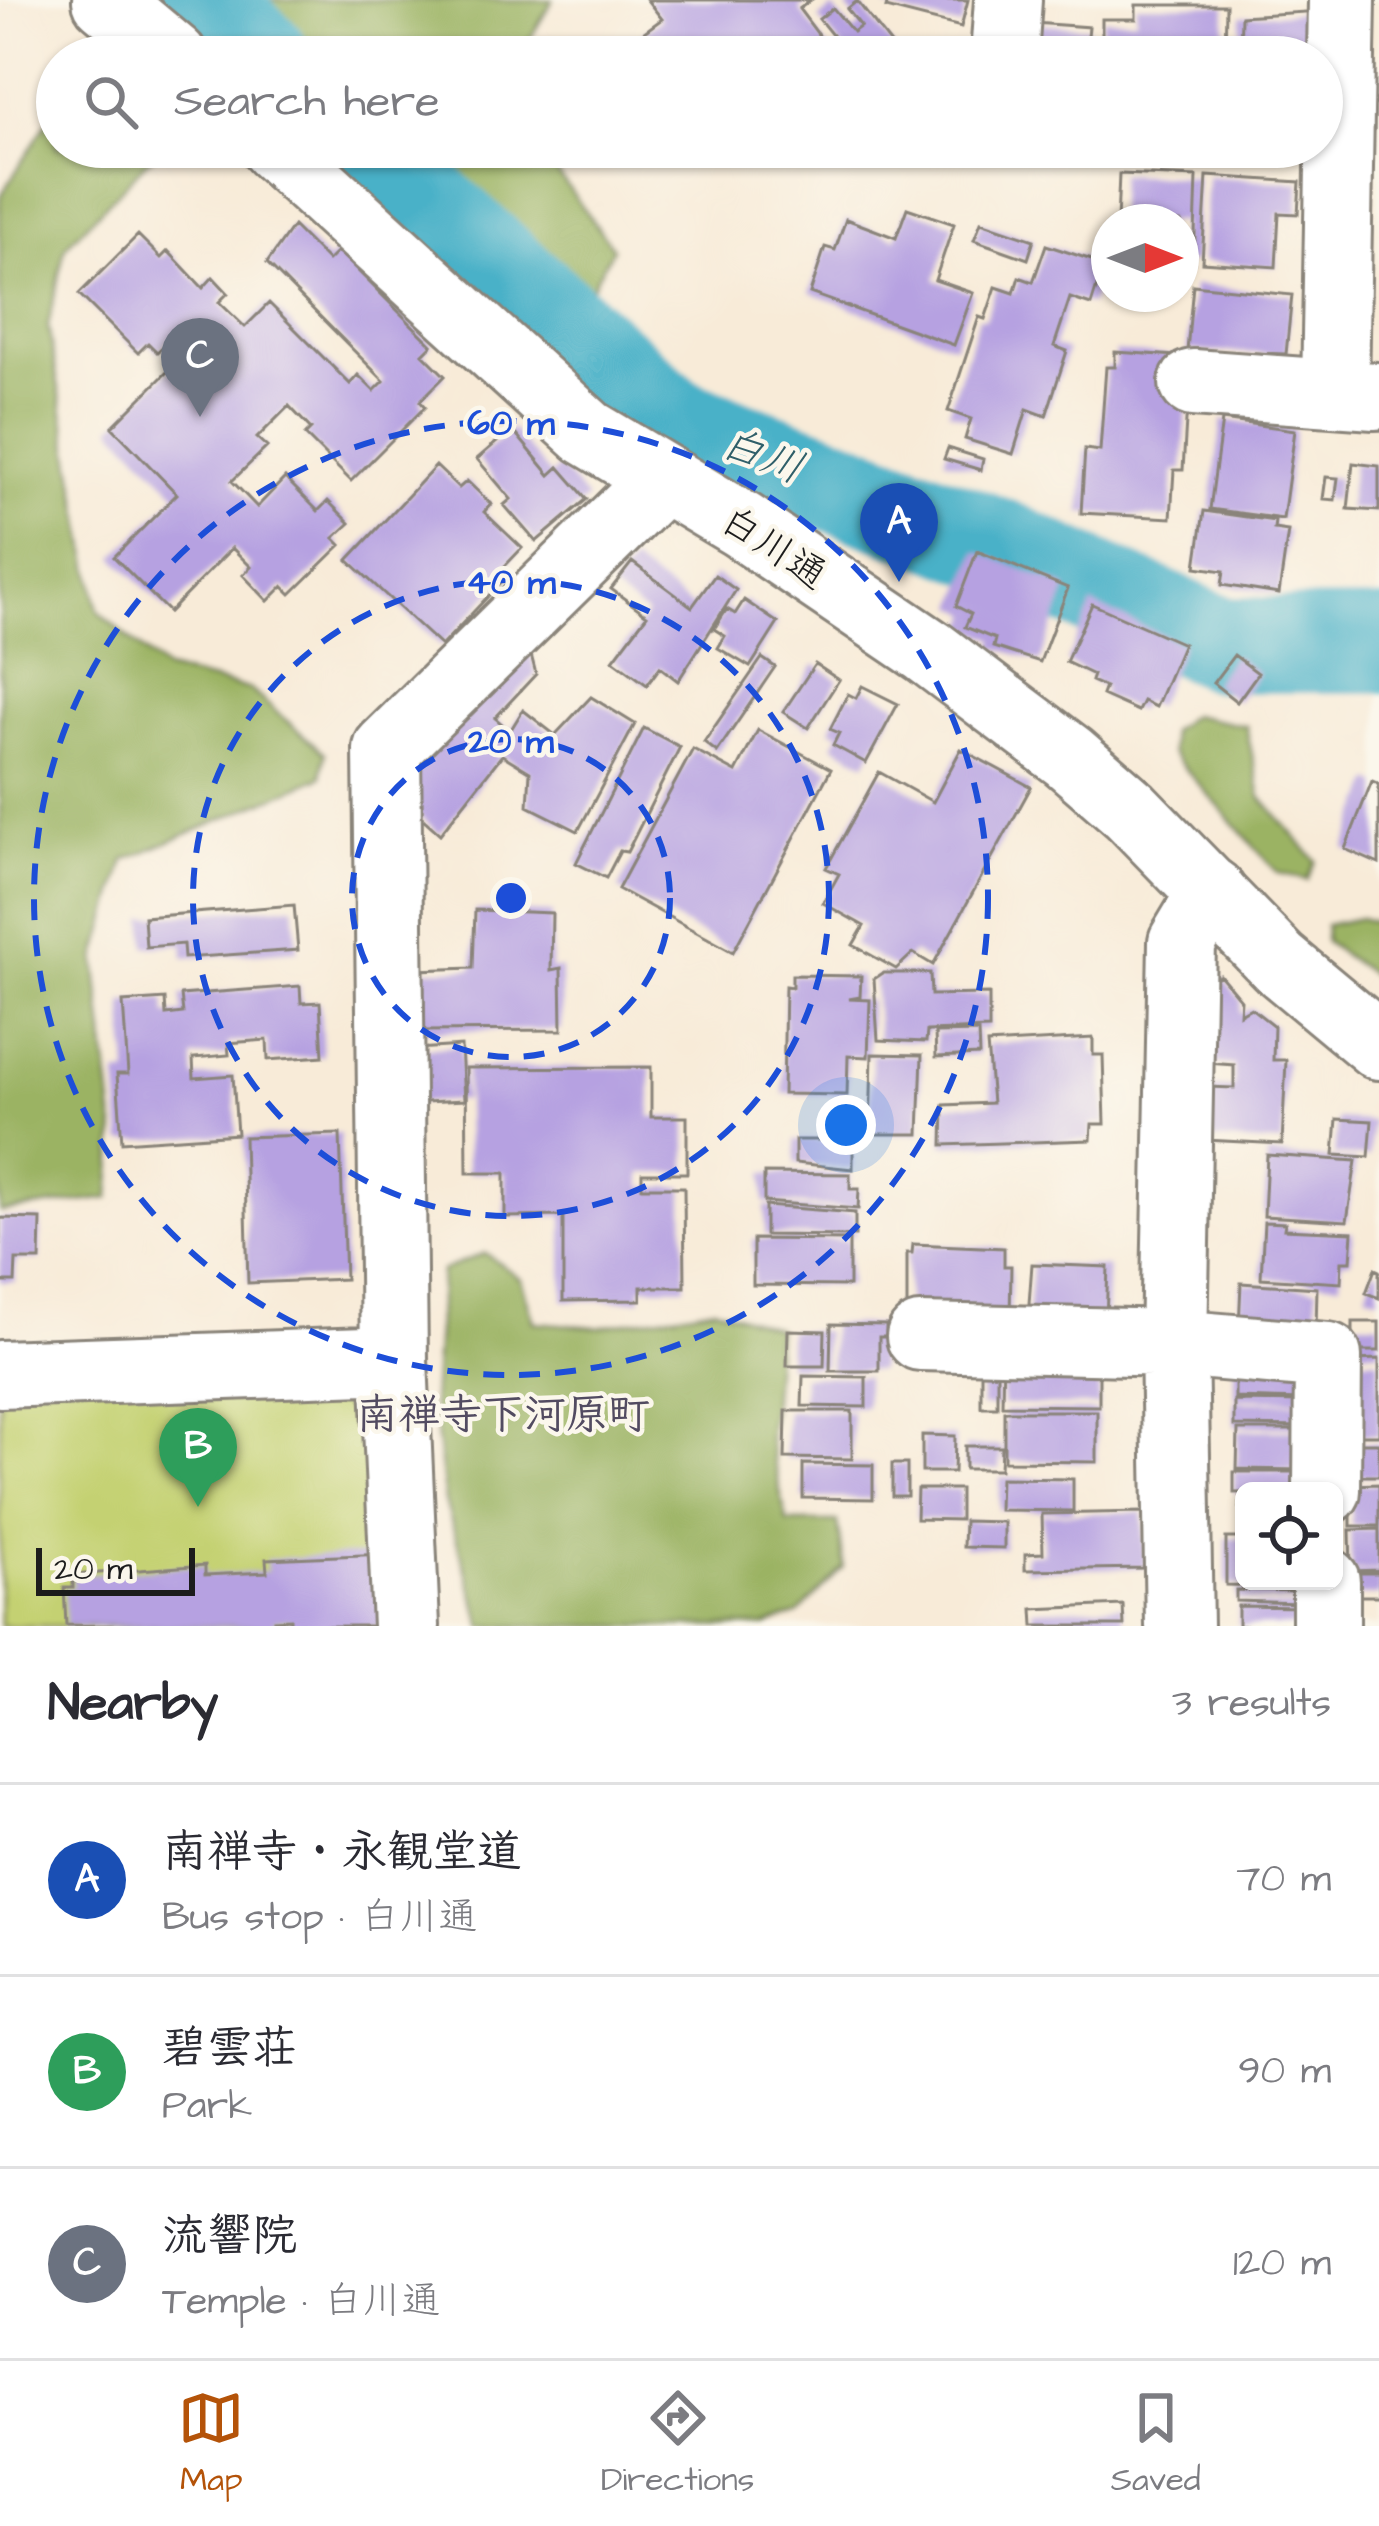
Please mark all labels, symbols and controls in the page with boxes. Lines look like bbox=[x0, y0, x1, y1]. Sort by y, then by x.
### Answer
search box bbox=[36, 36, 1343, 168]
icon: search bbox=[78, 69, 144, 135]
text: Search here bbox=[174, 71, 440, 133]
north arrow bbox=[1091, 204, 1199, 312]
pin: C bbox=[161, 318, 239, 417]
text: 60 m bbox=[467, 398, 556, 449]
water label: 白川 bbox=[712, 415, 812, 499]
pin: A bbox=[860, 483, 938, 582]
street label: 白川通 bbox=[709, 494, 837, 604]
text: 40 m bbox=[466, 557, 557, 608]
text: 20 m bbox=[467, 716, 555, 767]
centre of rings bbox=[490, 877, 532, 919]
your location bbox=[816, 1095, 876, 1155]
district label: 南禅寺下河原町 bbox=[356, 1387, 650, 1445]
pin: B bbox=[159, 1408, 237, 1507]
map controls bbox=[1235, 1482, 1343, 1590]
button: locate bbox=[1235, 1482, 1343, 1590]
scale bar bbox=[36, 1542, 195, 1595]
text: 20 m bbox=[54, 1546, 133, 1592]
text: Nearby bbox=[48, 1669, 218, 1740]
text: 3 results bbox=[1172, 1677, 1331, 1731]
text: 南禅寺・永観堂道 bbox=[162, 1822, 522, 1884]
text: A bbox=[75, 1853, 99, 1907]
text: 70 m bbox=[1236, 1853, 1331, 1907]
text: Bus stop · 白川通 bbox=[162, 1891, 477, 1945]
text: 碧雲荘 bbox=[162, 2018, 297, 2080]
text: B bbox=[73, 2045, 101, 2099]
text: 90 m bbox=[1238, 2045, 1331, 2099]
text: Park bbox=[162, 2080, 252, 2134]
text: 流響院 bbox=[162, 2206, 297, 2268]
text: C bbox=[73, 2237, 101, 2291]
text: 120 m bbox=[1233, 2237, 1331, 2291]
text: Temple · 白川通 bbox=[162, 2275, 440, 2329]
tab: Map bbox=[178, 2385, 244, 2503]
tab: Directions bbox=[601, 2385, 754, 2503]
tab: Saved bbox=[1111, 2385, 1201, 2503]

